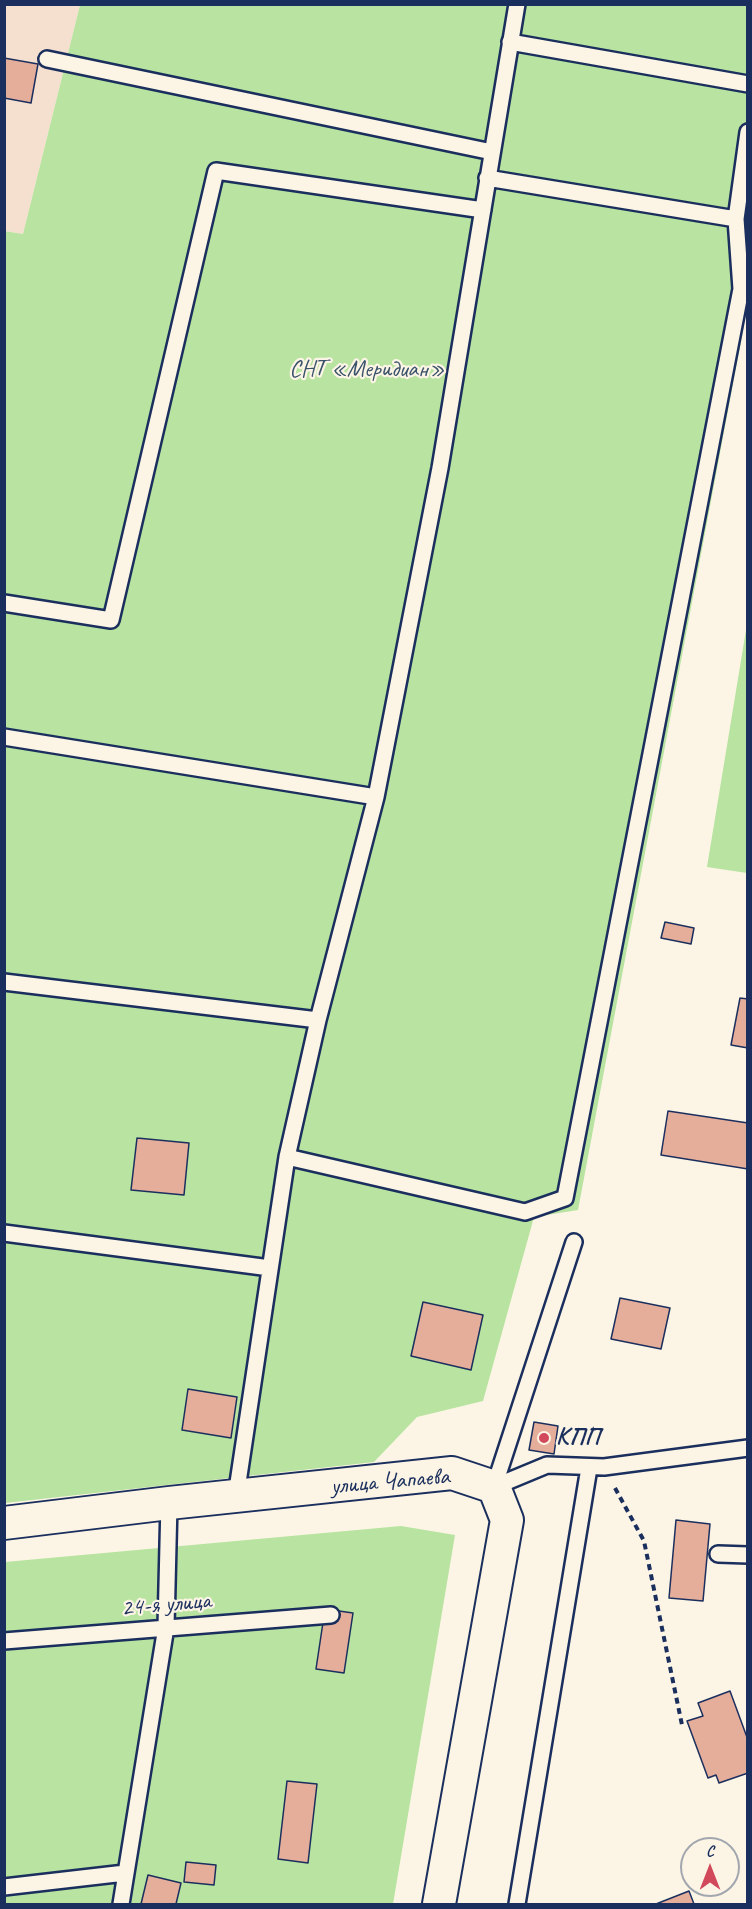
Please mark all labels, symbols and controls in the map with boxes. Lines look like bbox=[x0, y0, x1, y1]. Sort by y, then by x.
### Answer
park label: СНТ «Меридиан» bbox=[289, 356, 445, 384]
place label: КПП bbox=[556, 1424, 600, 1452]
marker: КПП bbox=[537, 1431, 551, 1445]
street label: улица Чапаева bbox=[329, 1462, 451, 1502]
street label: 24-я улица bbox=[120, 1587, 212, 1623]
north arrow bbox=[680, 1837, 740, 1897]
text: С bbox=[706, 1841, 714, 1861]

